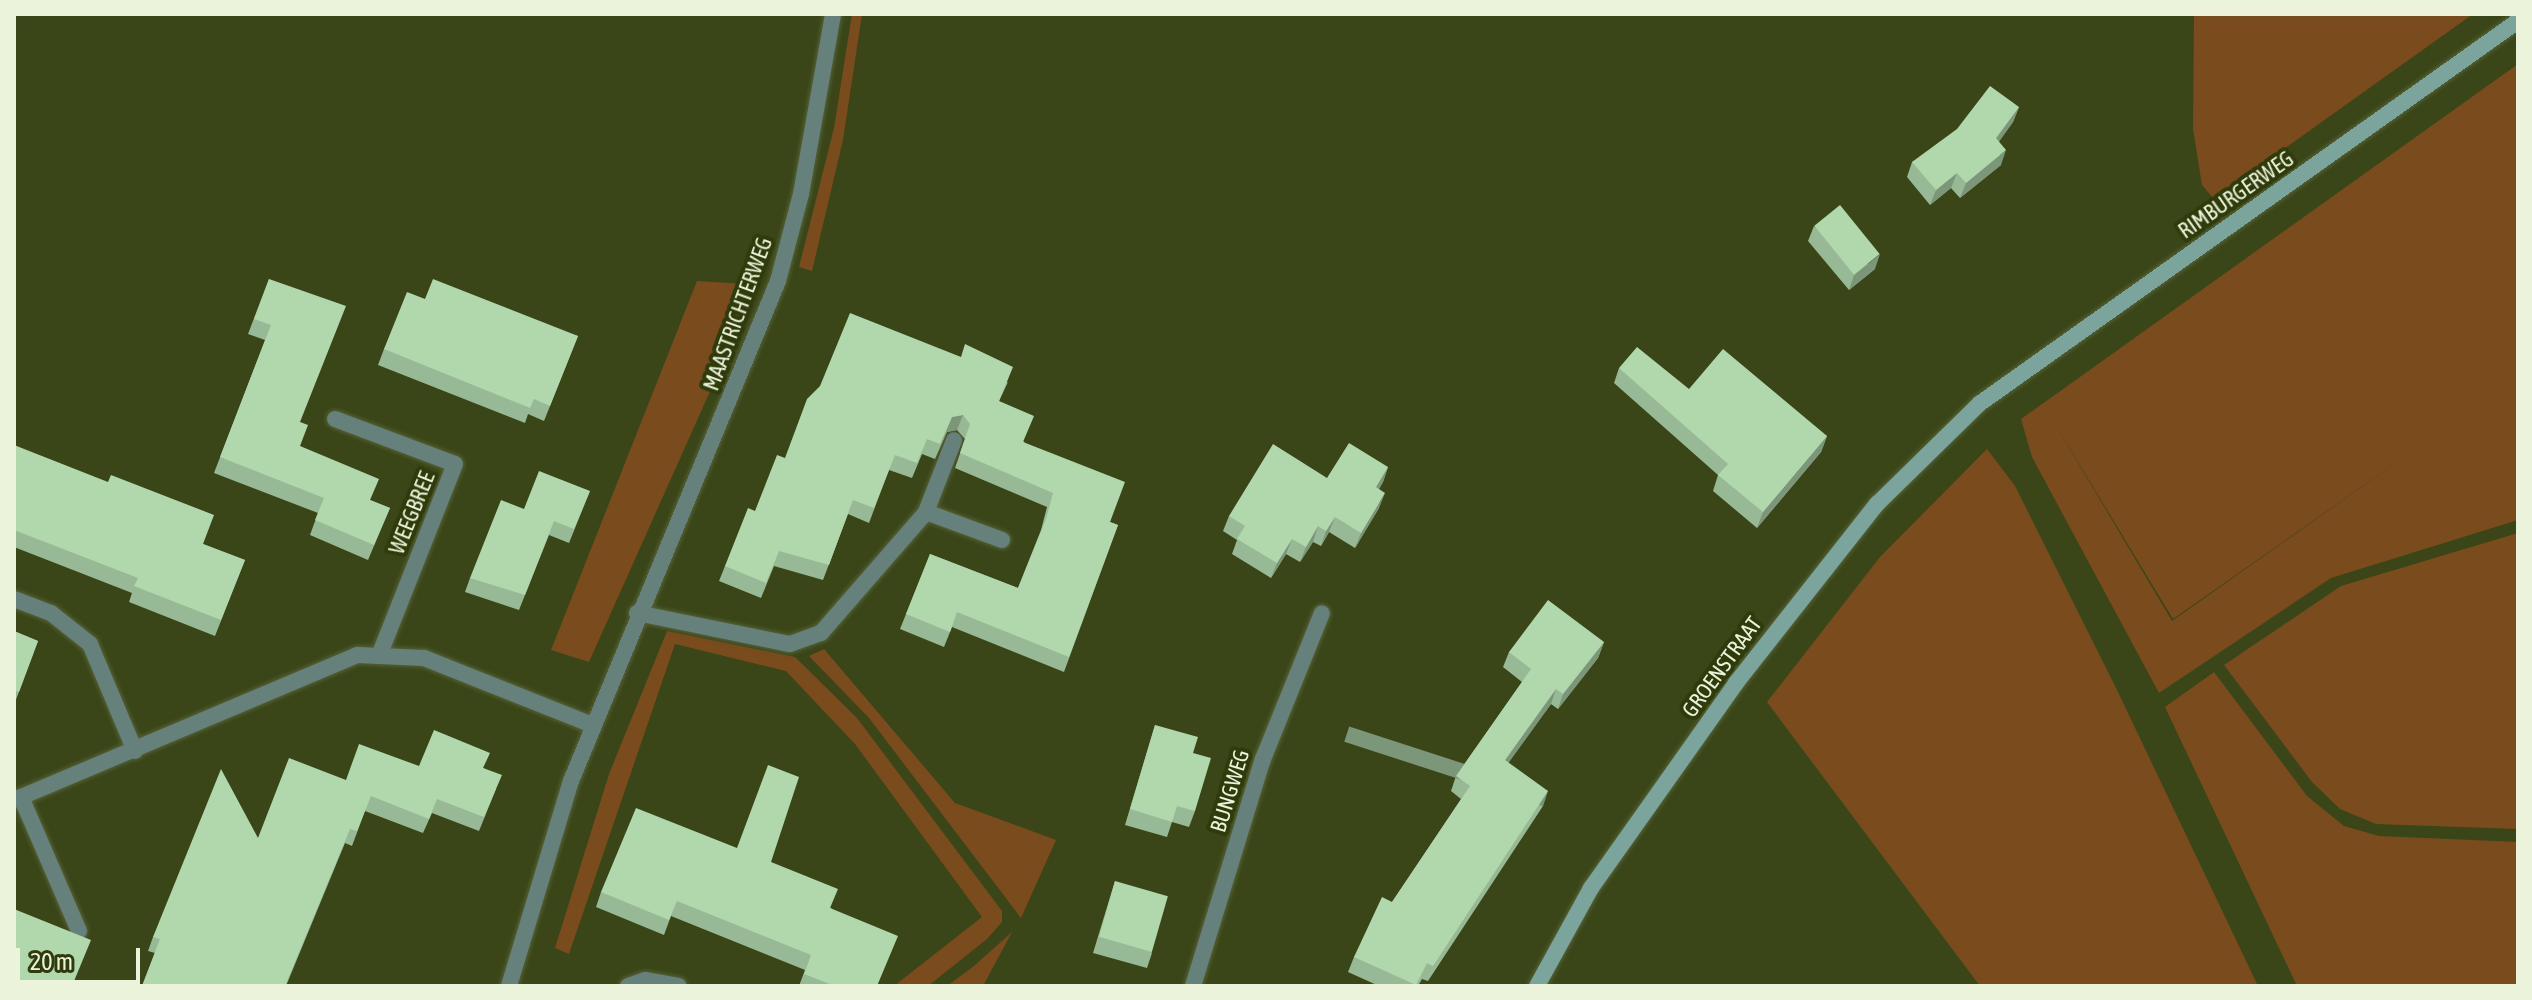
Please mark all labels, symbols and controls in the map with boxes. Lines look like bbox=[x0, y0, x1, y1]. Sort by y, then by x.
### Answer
street label: RIMBURGERWEG bbox=[2173, 146, 2299, 244]
street label: MAASTRICHTERWEG bbox=[698, 234, 778, 394]
street label: WEEGBREE bbox=[384, 468, 440, 558]
street label: GROENSTRAAT bbox=[1677, 612, 1767, 722]
street label: BUNGWEG bbox=[1205, 746, 1255, 836]
scale bar bbox=[20, 932, 144, 982]
text: 20 m bbox=[30, 948, 73, 975]

